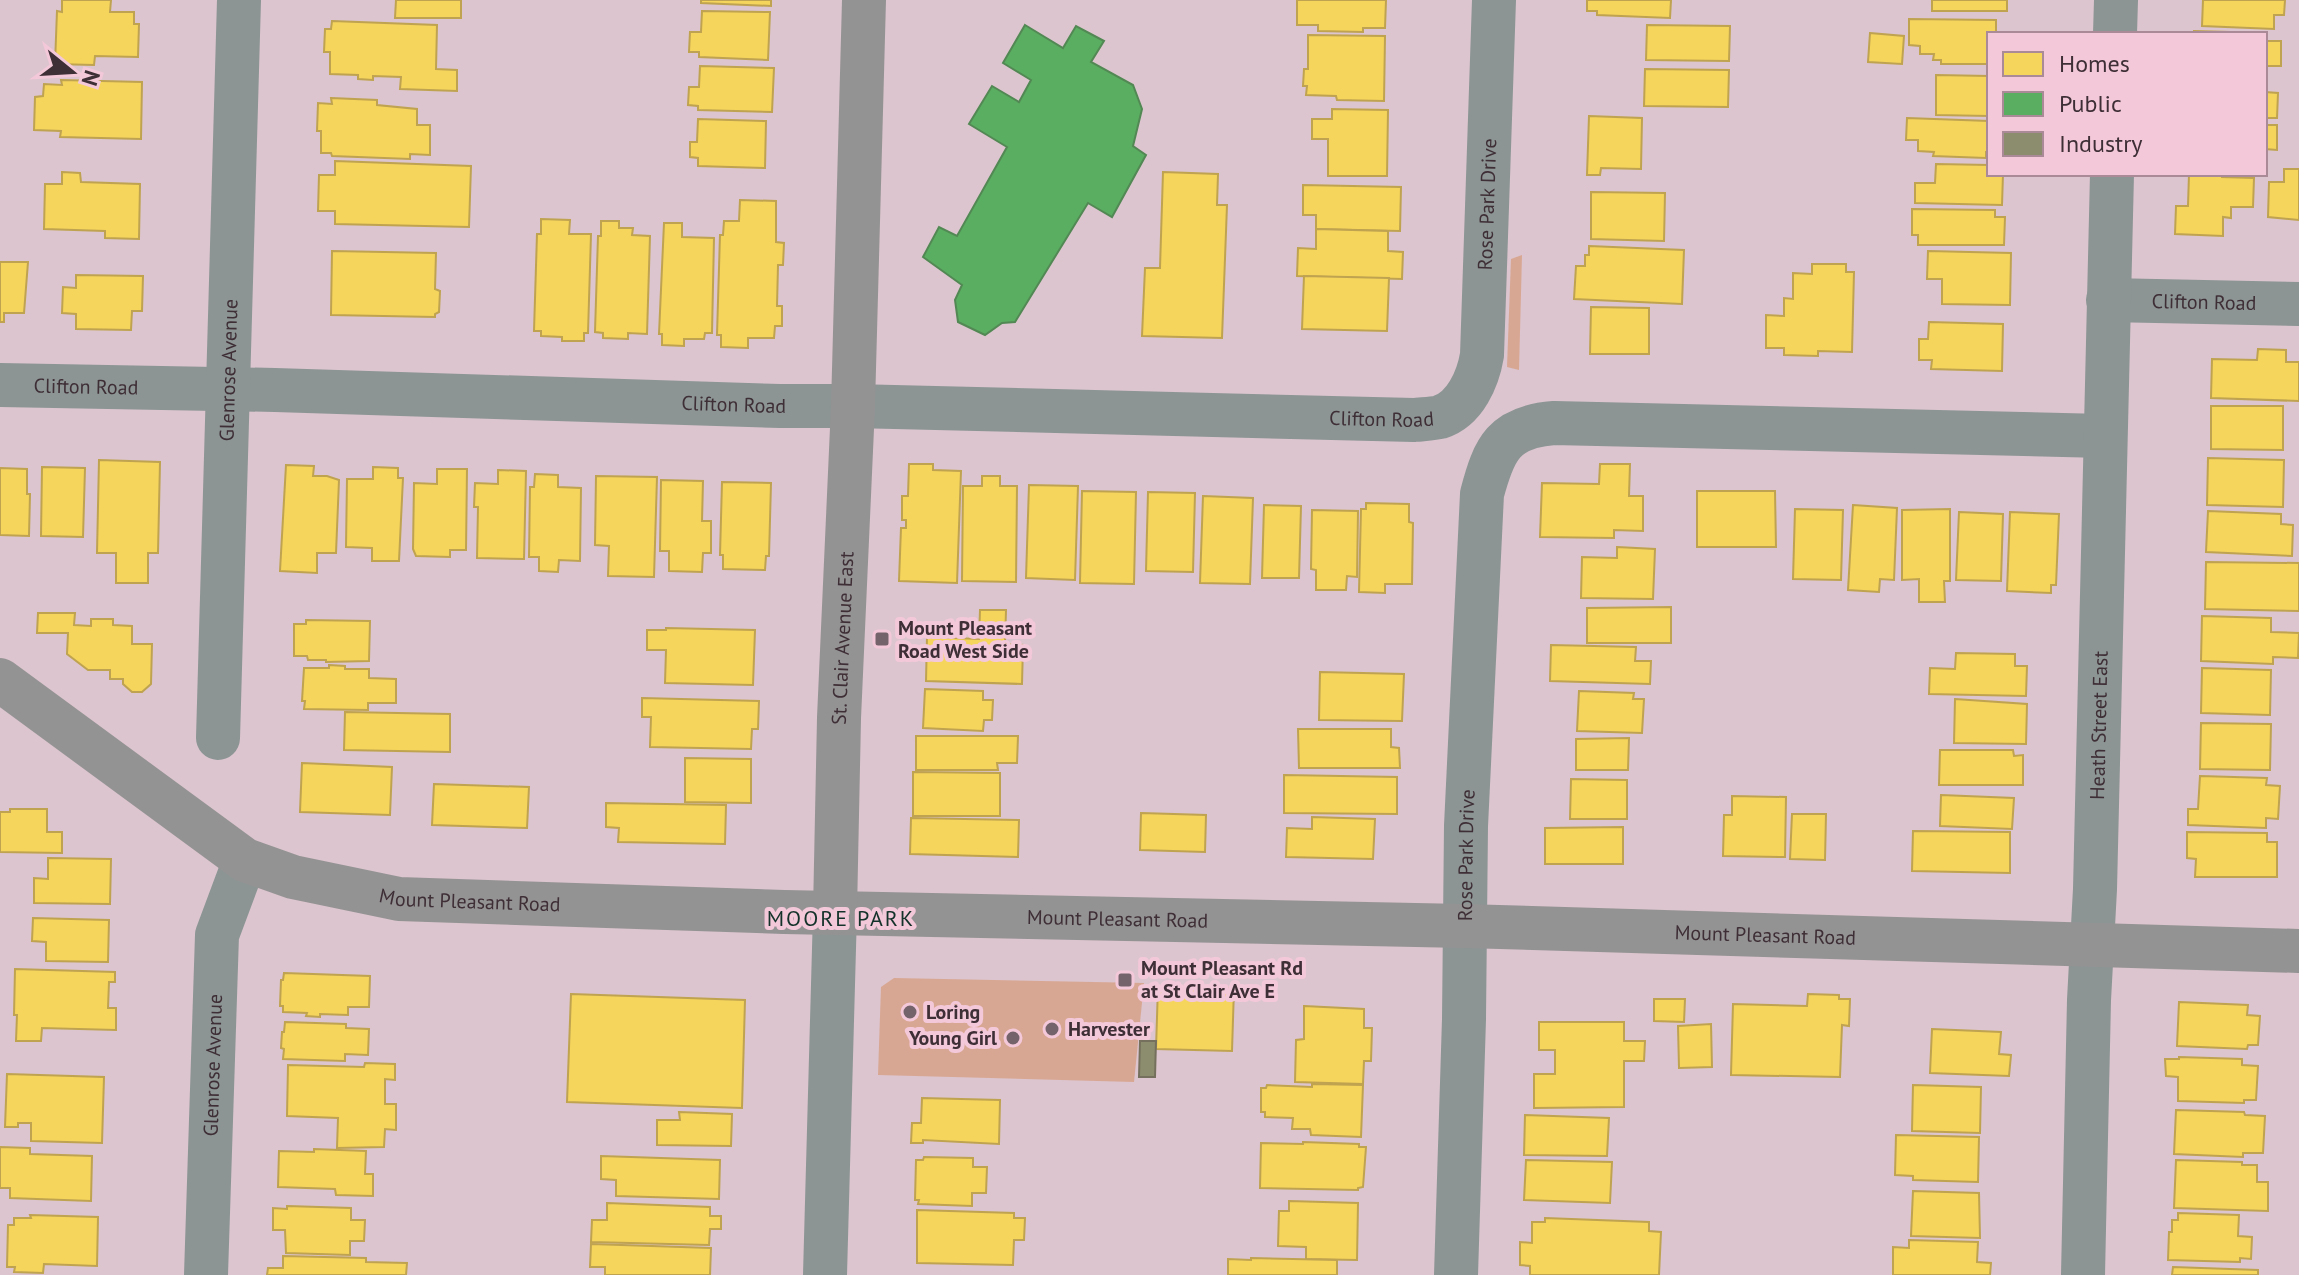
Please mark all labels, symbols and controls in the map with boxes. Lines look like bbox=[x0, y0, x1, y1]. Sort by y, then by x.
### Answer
north arrow bbox=[32, 32, 112, 112]
legend bbox=[1987, 32, 2267, 176]
text: Homes bbox=[2059, 48, 2130, 79]
text: N bbox=[75, 67, 107, 89]
text: Public bbox=[2059, 88, 2122, 119]
text: Industry bbox=[2059, 128, 2143, 159]
street label: Rose Park Drive bbox=[1472, 138, 1502, 271]
street label: Clifton Road bbox=[2151, 288, 2257, 316]
street label: Glenrose Avenue bbox=[213, 299, 243, 442]
street label: Clifton Road bbox=[33, 373, 139, 401]
street label: Clifton Road bbox=[681, 390, 786, 419]
street label: Clifton Road bbox=[1329, 405, 1435, 433]
street label: St. Clair Avenue East bbox=[826, 551, 859, 725]
place label: Mount Pleasant Road West Side bbox=[898, 615, 1032, 664]
marker: Mount Pleasant Road West Side bbox=[873, 630, 891, 648]
street label: Heath Street East bbox=[2084, 650, 2114, 800]
street label: Rose Park Drive bbox=[1452, 789, 1481, 921]
street label: Mount Pleasant Road bbox=[377, 882, 561, 917]
district label: MOORE PARK bbox=[767, 904, 915, 932]
street label: Mount Pleasant Road bbox=[1027, 904, 1208, 934]
street label: Mount Pleasant Road bbox=[1674, 919, 1856, 951]
place label: Mount Pleasant Rd at St Clair Ave E bbox=[1141, 955, 1303, 1004]
marker: Mount Pleasant Rd at St Clair Ave E bbox=[1116, 971, 1134, 989]
street label: Glenrose Avenue bbox=[197, 993, 228, 1137]
place label: Loring bbox=[926, 999, 980, 1025]
marker: Loring bbox=[901, 1003, 919, 1021]
place label: Harvester bbox=[1068, 1016, 1150, 1042]
marker: Harvester bbox=[1043, 1020, 1061, 1038]
place label: Young Girl bbox=[908, 1025, 997, 1051]
marker: Young Girl bbox=[1004, 1029, 1022, 1047]

